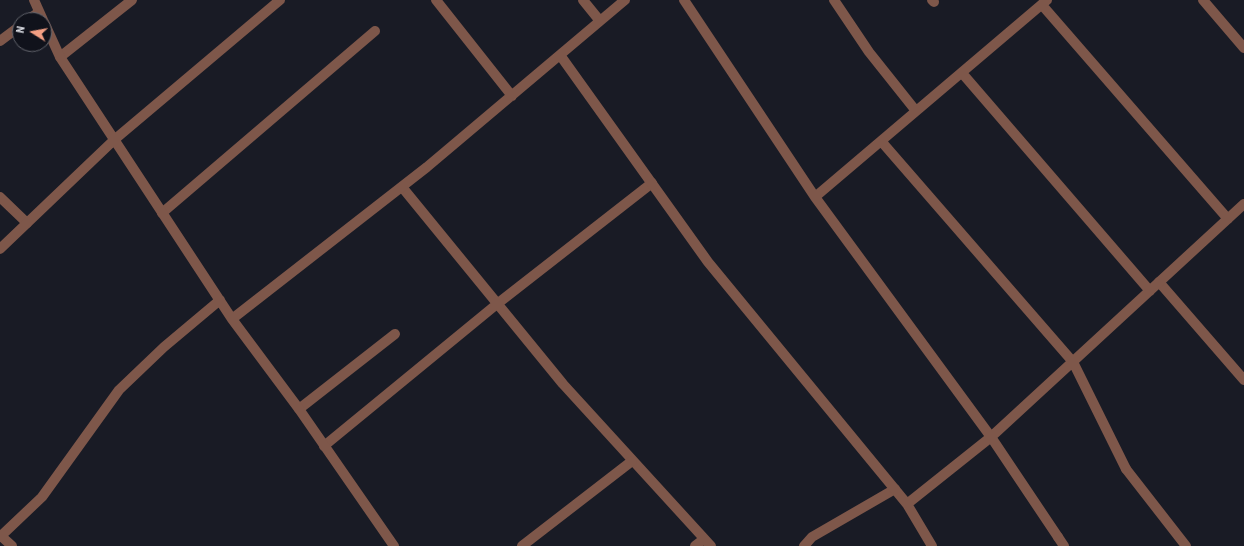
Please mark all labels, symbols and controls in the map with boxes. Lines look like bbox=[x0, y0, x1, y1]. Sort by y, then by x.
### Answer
north arrow bbox=[12, 12, 52, 52]
text: N bbox=[14, 25, 28, 34]

